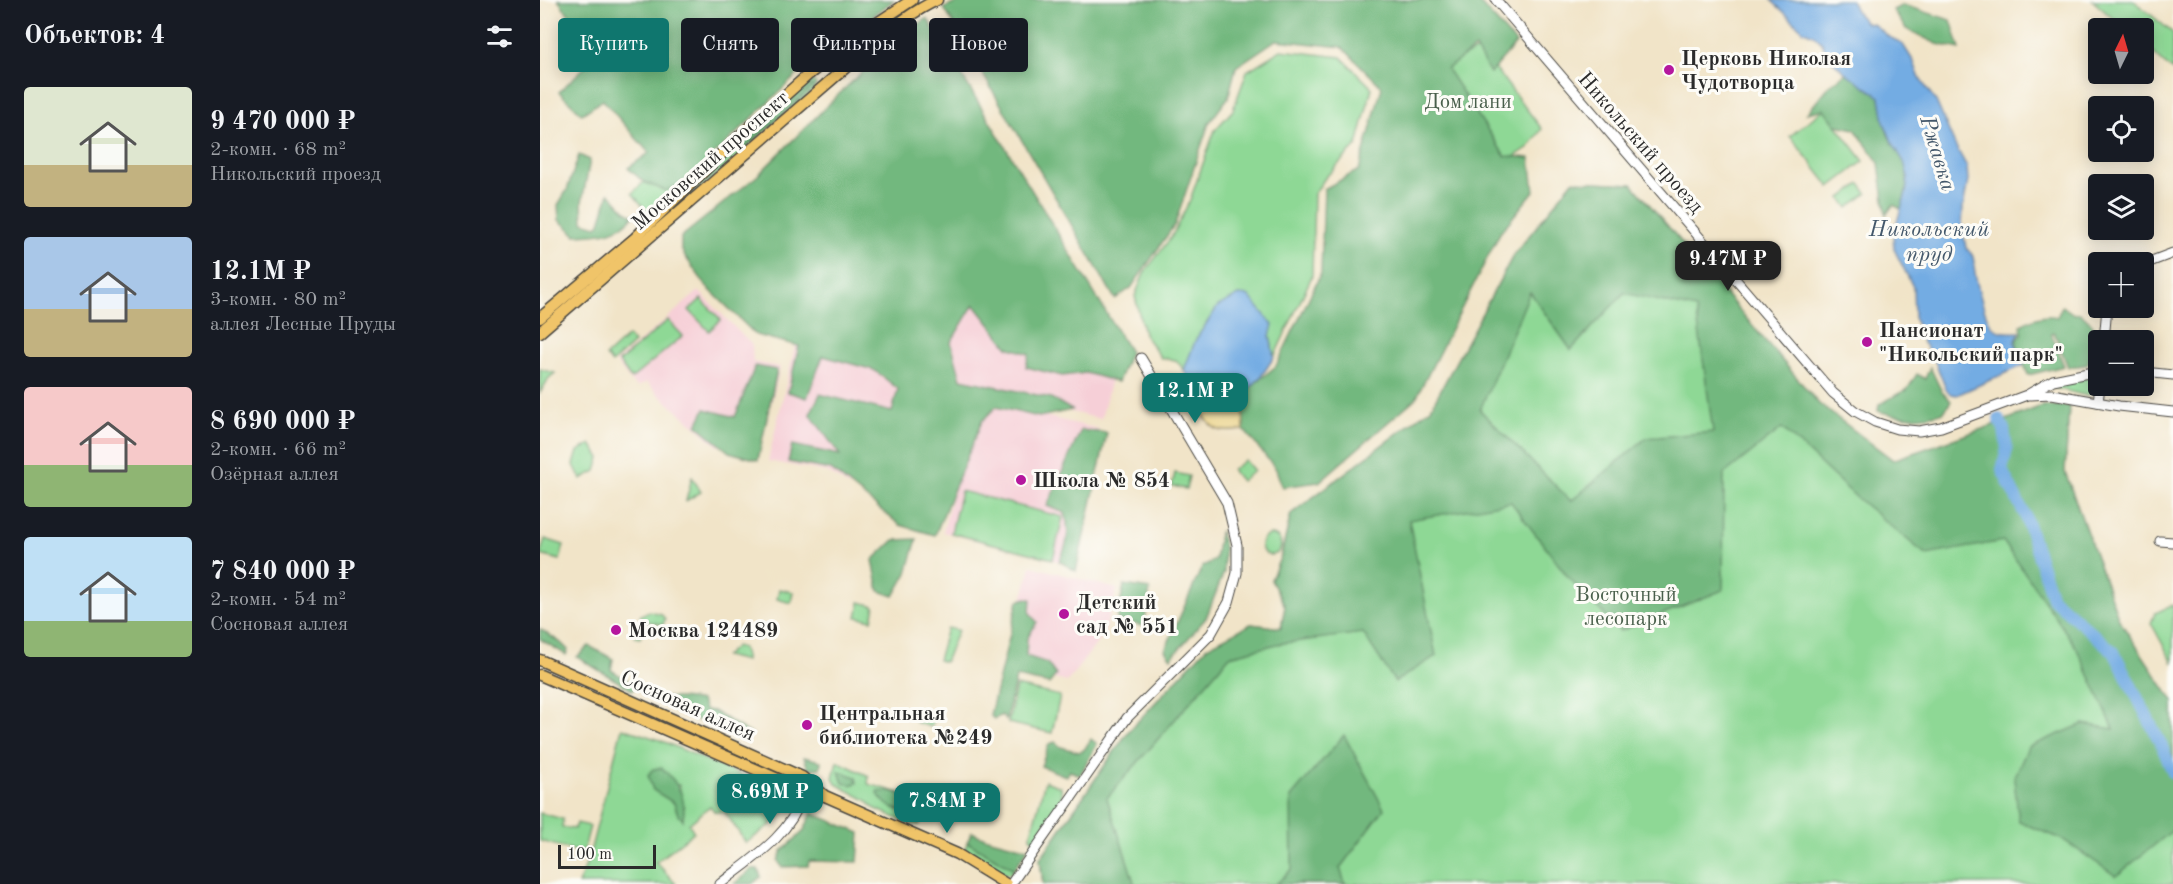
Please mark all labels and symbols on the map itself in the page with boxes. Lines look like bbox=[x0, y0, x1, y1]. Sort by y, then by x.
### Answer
north arrow bbox=[2088, 18, 2154, 84]
place label: Церковь Николая Чудотворца bbox=[1681, 49, 1851, 94]
marker: Церковь Николая Чудотворца bbox=[1662, 63, 1676, 77]
street label: Никольский проезд bbox=[1573, 68, 1707, 218]
street label: Московский проспект bbox=[629, 88, 793, 235]
park label: Дом лани bbox=[1424, 92, 1512, 113]
water label: Ржавка bbox=[1915, 112, 1959, 194]
water label: Никольский пруд bbox=[1868, 219, 1990, 266]
pin: 9.47M ₽ bbox=[1673, 241, 1783, 292]
place label: Пансионат "Никольский парк" bbox=[1879, 321, 2063, 366]
marker: Пансионат "Никольский парк" bbox=[1860, 335, 1874, 349]
pin: 12.1M ₽ bbox=[1140, 373, 1250, 424]
place label: Школа № 854 bbox=[1033, 471, 1170, 492]
marker: Школа № 854 bbox=[1014, 473, 1028, 487]
park label: Восточный лесопарк bbox=[1575, 585, 1677, 630]
place label: Детский сад № 551 bbox=[1076, 593, 1178, 638]
marker: Детский сад № 551 bbox=[1057, 607, 1071, 621]
place label: Москва 124489 bbox=[628, 621, 778, 642]
marker: Москва 124489 bbox=[609, 623, 623, 637]
street label: Сосновая аллея bbox=[617, 667, 758, 745]
place label: Центральная библиотека №249 bbox=[819, 704, 993, 749]
marker: Центральная библиотека №249 bbox=[800, 718, 814, 732]
pin: 8.69M ₽ bbox=[715, 774, 825, 825]
pin: 7.84M ₽ bbox=[892, 783, 1002, 834]
scale bar bbox=[558, 842, 656, 870]

